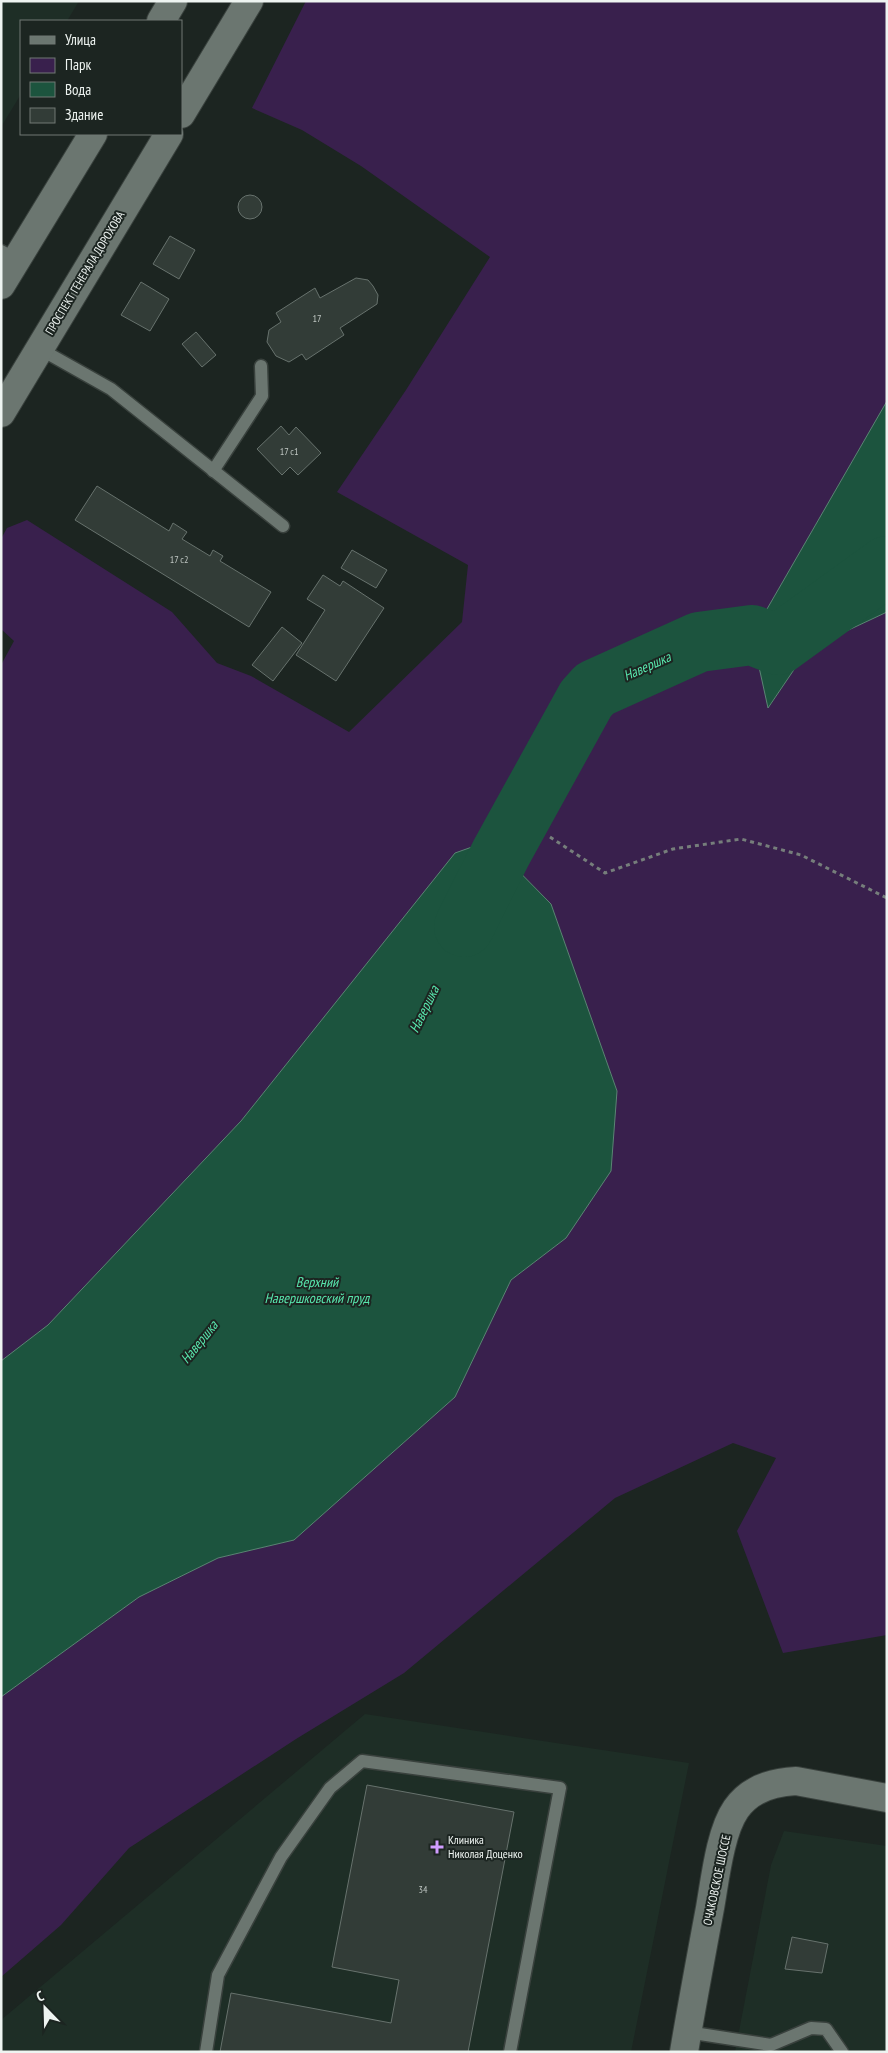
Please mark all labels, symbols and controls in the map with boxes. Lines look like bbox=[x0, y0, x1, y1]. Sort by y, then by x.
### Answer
legend bbox=[20, 20, 182, 135]
text: Улица bbox=[65, 30, 96, 49]
text: Парк bbox=[65, 55, 91, 74]
text: Вода bbox=[65, 80, 91, 99]
text: Здание bbox=[65, 105, 103, 124]
street label: ПРОСПЕКТ ГЕНЕРАЛА ДОРОХОВА bbox=[42, 208, 128, 337]
house number: 17 bbox=[313, 312, 322, 325]
house number: 17 с1 bbox=[280, 445, 298, 458]
house number: 17 с2 bbox=[170, 553, 188, 566]
water label: Навершка bbox=[621, 647, 675, 684]
water label: Навершка bbox=[405, 981, 444, 1035]
water label: Верхний Навершковский пруд bbox=[265, 1273, 370, 1307]
water label: Навершка bbox=[176, 1316, 223, 1367]
place label: Клиника Николая Доценко bbox=[448, 1832, 523, 1861]
street label: ОЧАКОВСКОЕ ШОССЕ bbox=[700, 1833, 733, 1927]
marker: Клиника Николая Доценко bbox=[430, 1840, 444, 1854]
house number: 34 bbox=[419, 1883, 428, 1896]
north arrow bbox=[20, 1983, 70, 2033]
text: С bbox=[33, 1986, 47, 2006]

